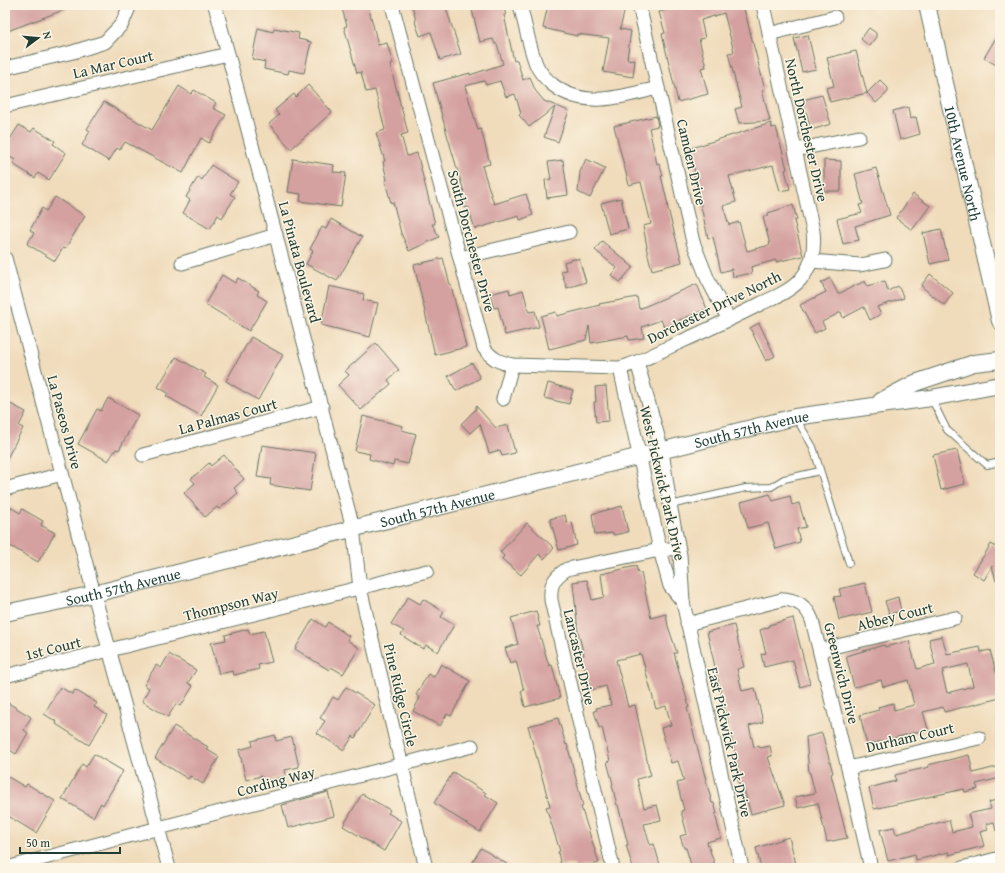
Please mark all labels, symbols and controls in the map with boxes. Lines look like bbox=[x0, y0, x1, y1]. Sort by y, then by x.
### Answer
north arrow bbox=[18, 18, 58, 58]
text: N bbox=[39, 30, 56, 42]
street label: La Mar Court bbox=[71, 44, 156, 83]
street label: North Dorchester Drive bbox=[780, 56, 834, 204]
street label: 10th Avenue North bbox=[940, 103, 987, 223]
street label: Camden Drive bbox=[672, 117, 712, 207]
street label: South Dorchester Drive bbox=[443, 168, 501, 314]
street label: La Pinata Boulevard bbox=[274, 199, 326, 325]
street label: Dorchester Drive North bbox=[643, 265, 785, 349]
street label: La Paseos Drive bbox=[42, 373, 88, 471]
street label: La Palmas Court bbox=[176, 393, 280, 439]
street label: West Pickwick Park Drive bbox=[635, 404, 691, 562]
street label: South 57th Avenue bbox=[692, 405, 810, 453]
street label: South 57th Avenue bbox=[378, 483, 497, 532]
street label: South 57th Avenue bbox=[64, 562, 183, 610]
street label: Thompson Way bbox=[181, 582, 281, 626]
street label: Abbey Court bbox=[855, 596, 936, 636]
street label: Lancaster Drive bbox=[559, 607, 601, 707]
street label: Greenwich Drive bbox=[819, 620, 865, 726]
street label: 1st Court bbox=[23, 631, 84, 665]
street label: Pine Ridge Circle bbox=[379, 641, 423, 749]
street label: East Pickwick Park Drive bbox=[702, 665, 758, 819]
street label: Durham Court bbox=[864, 717, 957, 757]
street label: Cording Way bbox=[235, 760, 318, 801]
scale bar bbox=[20, 829, 120, 855]
text: 50 m bbox=[26, 834, 50, 851]

